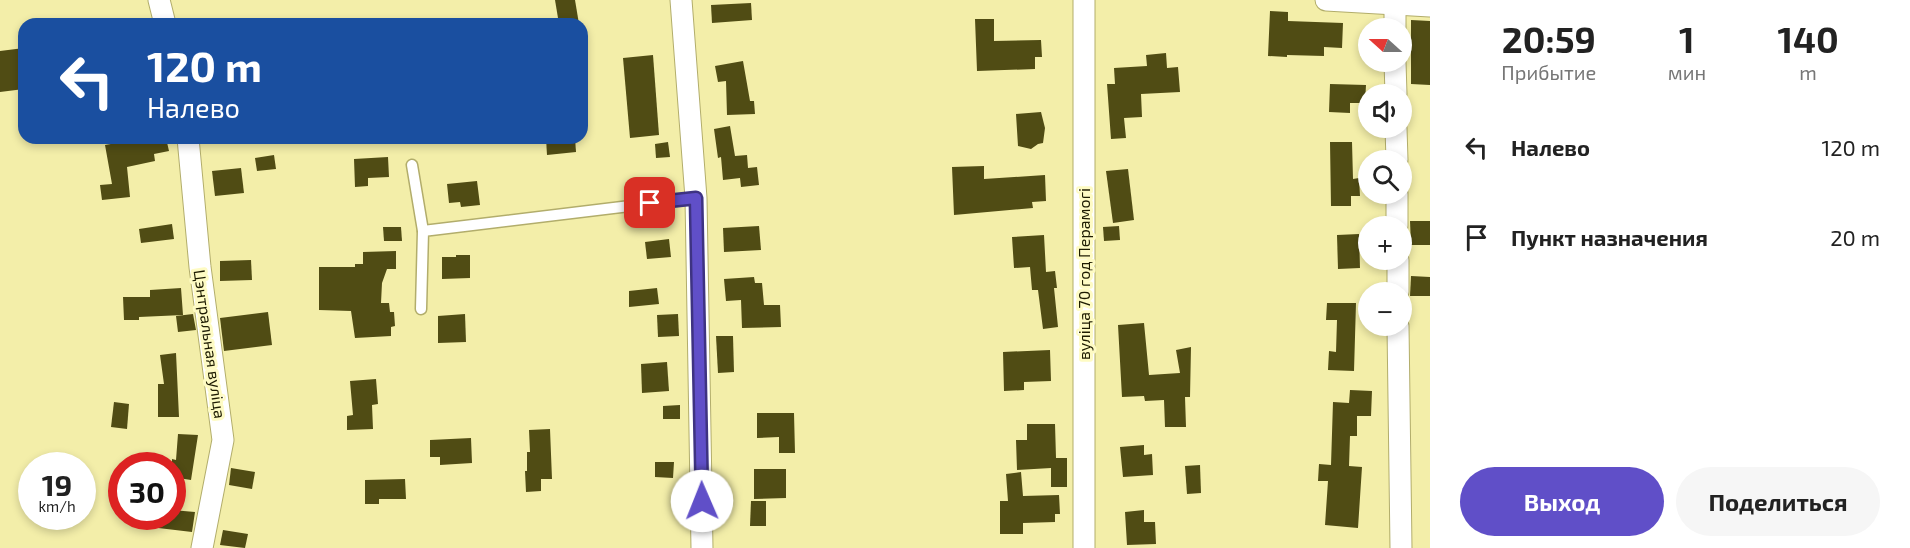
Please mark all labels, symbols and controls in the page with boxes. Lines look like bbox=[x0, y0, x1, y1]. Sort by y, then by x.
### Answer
text: 20:59 bbox=[1502, 17, 1596, 60]
text: 1 bbox=[1679, 17, 1695, 60]
text: 140 bbox=[1777, 17, 1839, 60]
north arrow bbox=[1358, 18, 1412, 72]
map controls bbox=[1358, 18, 1412, 336]
text: 120 m bbox=[147, 40, 262, 90]
icon: left bbox=[48, 42, 126, 120]
text: Прибытие bbox=[1501, 60, 1596, 84]
text: мин bbox=[1668, 60, 1706, 84]
text: m bbox=[1799, 60, 1817, 84]
button: sound bbox=[1358, 84, 1412, 138]
text: Налево bbox=[147, 91, 240, 123]
icon: left bbox=[1460, 131, 1493, 164]
text: Налево bbox=[1511, 134, 1590, 160]
text: 120 m bbox=[1821, 134, 1880, 160]
button: search bbox=[1358, 150, 1412, 204]
pin bbox=[624, 177, 675, 228]
icon: arrive bbox=[633, 186, 666, 219]
street label: вуліца 70 год Перамогі bbox=[1074, 188, 1094, 360]
button: + bbox=[1358, 216, 1412, 270]
icon: arrive bbox=[1460, 221, 1493, 254]
text: Пункт назначения bbox=[1511, 224, 1708, 250]
text: 20 m bbox=[1830, 224, 1880, 250]
street label: Цэнтральная вуліца bbox=[190, 268, 230, 420]
button: − bbox=[1358, 282, 1412, 336]
speed limit sign: 30 bbox=[108, 452, 186, 530]
text: 19 bbox=[42, 466, 72, 502]
button: Выход bbox=[1460, 467, 1664, 536]
button: Поделиться bbox=[1676, 467, 1880, 536]
position arrow bbox=[670, 469, 734, 533]
text: km/h bbox=[38, 497, 76, 515]

